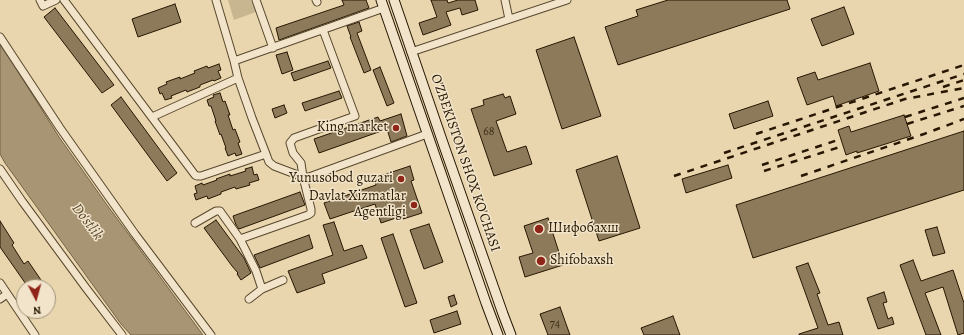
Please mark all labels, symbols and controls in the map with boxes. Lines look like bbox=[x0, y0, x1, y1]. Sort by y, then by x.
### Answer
street label: O'ZBEKISTON SHOX KO'CHASI bbox=[427, 72, 503, 254]
place label: King market bbox=[317, 120, 388, 136]
marker: King market bbox=[391, 123, 401, 133]
house number: 68 bbox=[483, 125, 495, 139]
place label: Yunusobod guzari bbox=[289, 171, 393, 187]
marker: Yunusobod guzari bbox=[396, 174, 406, 184]
place label: Davlat Xizmatlar Agentligi bbox=[309, 189, 406, 222]
water label: Do'stlik bbox=[67, 200, 107, 244]
marker: Davlat Xizmatlar Agentligi bbox=[409, 200, 419, 210]
place label: Шифобахш bbox=[548, 221, 619, 237]
marker: Шифобахш bbox=[533, 223, 545, 235]
place label: Shifobaxsh bbox=[550, 253, 613, 269]
marker: Shifobaxsh bbox=[535, 255, 547, 267]
north arrow bbox=[16, 279, 56, 319]
text: N bbox=[32, 303, 42, 318]
house number: 74 bbox=[550, 317, 560, 331]

